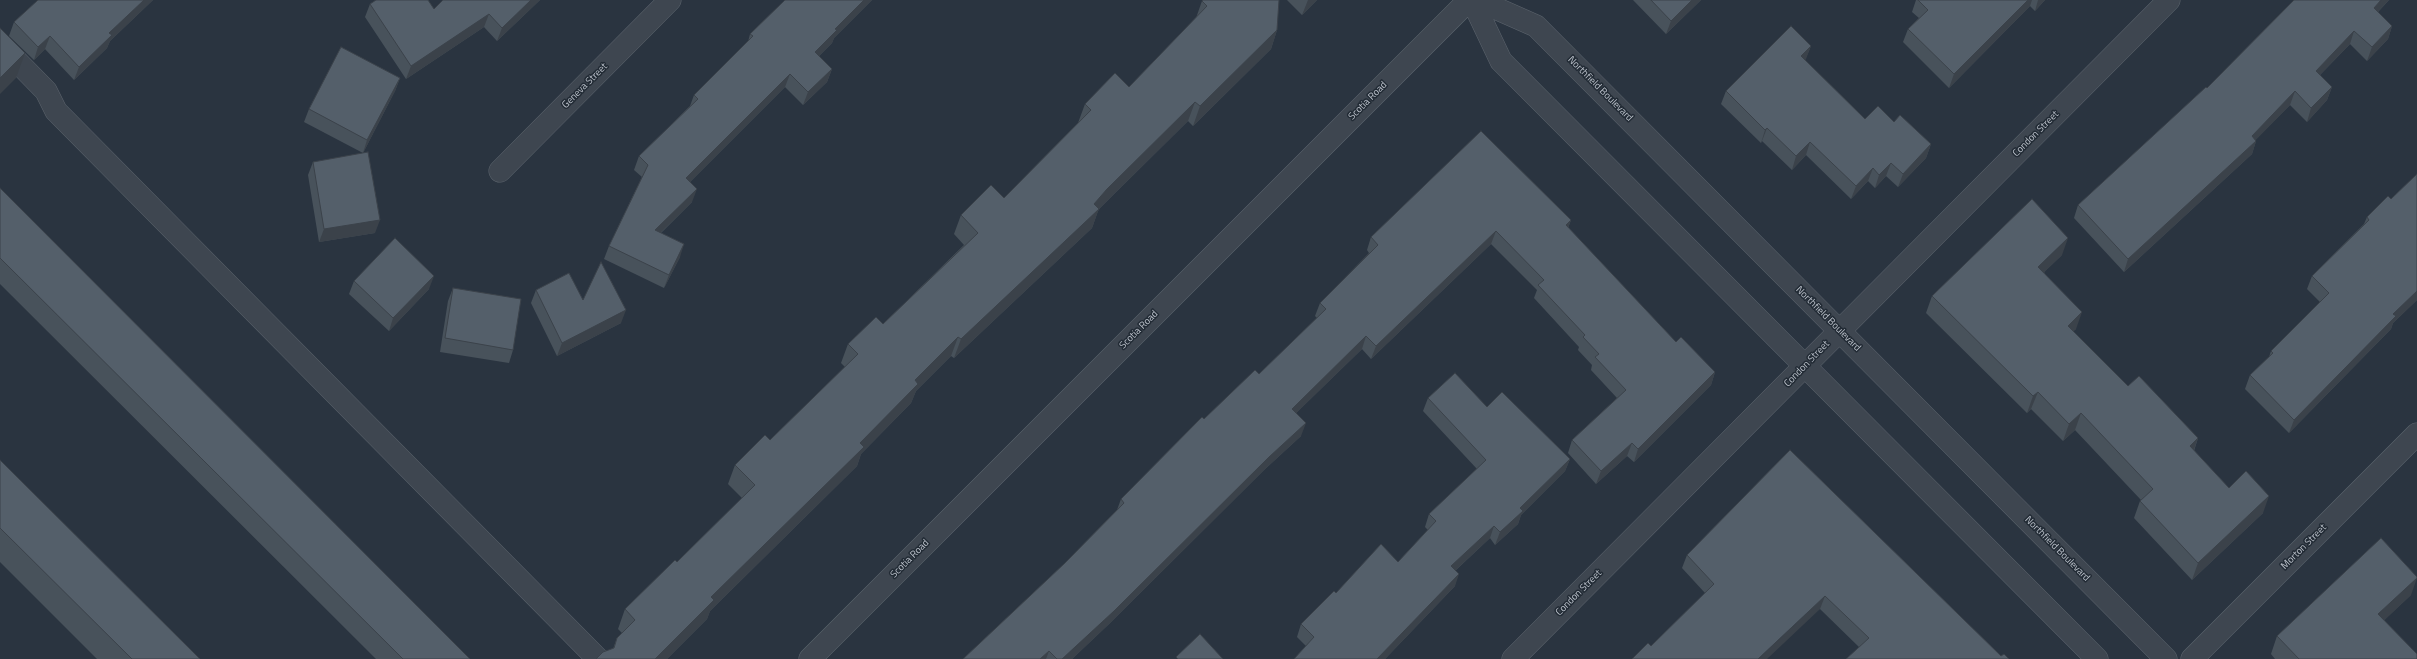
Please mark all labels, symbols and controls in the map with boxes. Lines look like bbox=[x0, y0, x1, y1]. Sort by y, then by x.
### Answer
street label: Northfield Boulevard bbox=[1565, 54, 1635, 124]
street label: Geneva Street bbox=[560, 61, 610, 111]
street label: Scotia Road bbox=[1346, 79, 1390, 123]
street label: Condon Street bbox=[2011, 109, 2061, 159]
street label: Northfield Boulevard bbox=[1793, 284, 1863, 354]
street label: Scotia Road bbox=[1117, 308, 1161, 352]
street label: Condon Street bbox=[1782, 338, 1832, 390]
street label: Northfield Boulevard bbox=[2022, 514, 2092, 584]
street label: Morton Street bbox=[2279, 522, 2329, 572]
street label: Scotia Road bbox=[888, 537, 932, 581]
street label: Condon Street bbox=[1554, 568, 1604, 618]

